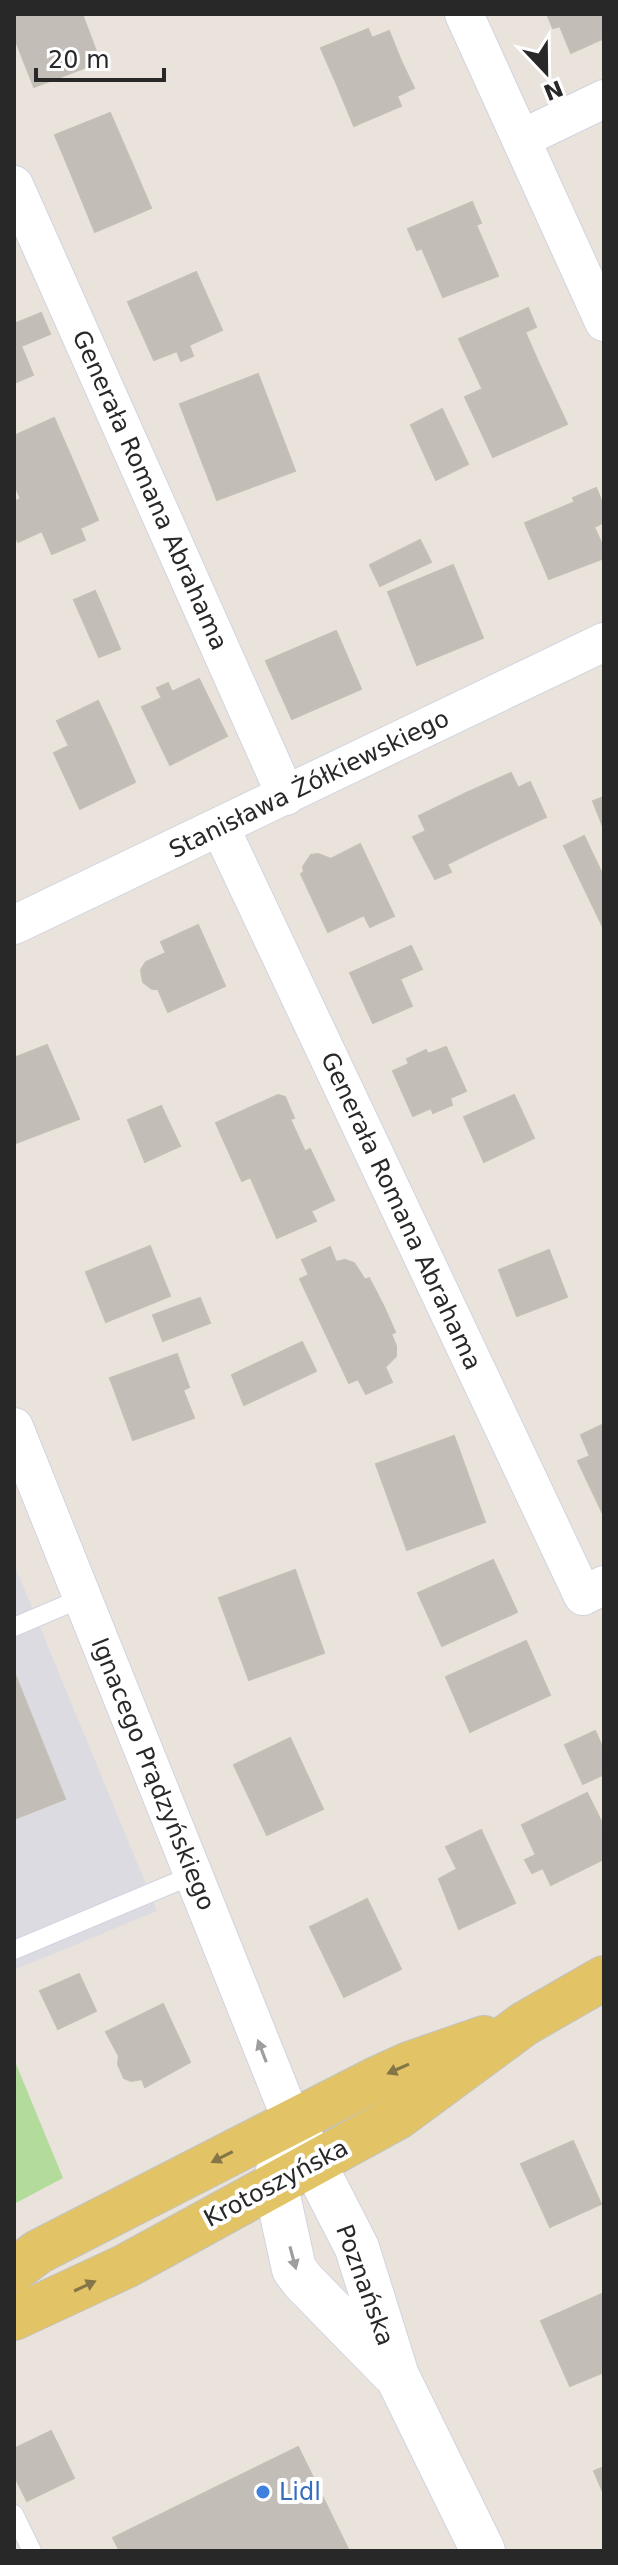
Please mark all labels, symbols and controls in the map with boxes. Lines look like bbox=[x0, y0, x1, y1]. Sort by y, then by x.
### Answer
scale bar bbox=[36, 32, 164, 82]
north arrow bbox=[506, 32, 586, 112]
text: 20 m bbox=[48, 46, 110, 74]
text: N bbox=[540, 75, 567, 105]
street label: Generała Romana Abrahama bbox=[67, 326, 233, 654]
street label: Stanisława Żółkiewskiego bbox=[164, 703, 454, 864]
street label: Generała Romana Abrahama bbox=[315, 1048, 487, 1374]
street label: Ignacego Prądzyńskiego bbox=[85, 1634, 221, 1914]
one-way arrow bbox=[255, 2039, 268, 2063]
one-way arrow bbox=[386, 2062, 410, 2075]
street label: Krotoszyńska bbox=[199, 2133, 353, 2233]
one-way arrow bbox=[211, 2150, 234, 2163]
street label: Poznańska bbox=[330, 2221, 400, 2349]
one-way arrow bbox=[287, 2246, 299, 2271]
one-way arrow bbox=[73, 2279, 96, 2293]
place label: Lidl bbox=[279, 2478, 321, 2506]
marker: Lidl bbox=[254, 2483, 272, 2501]

